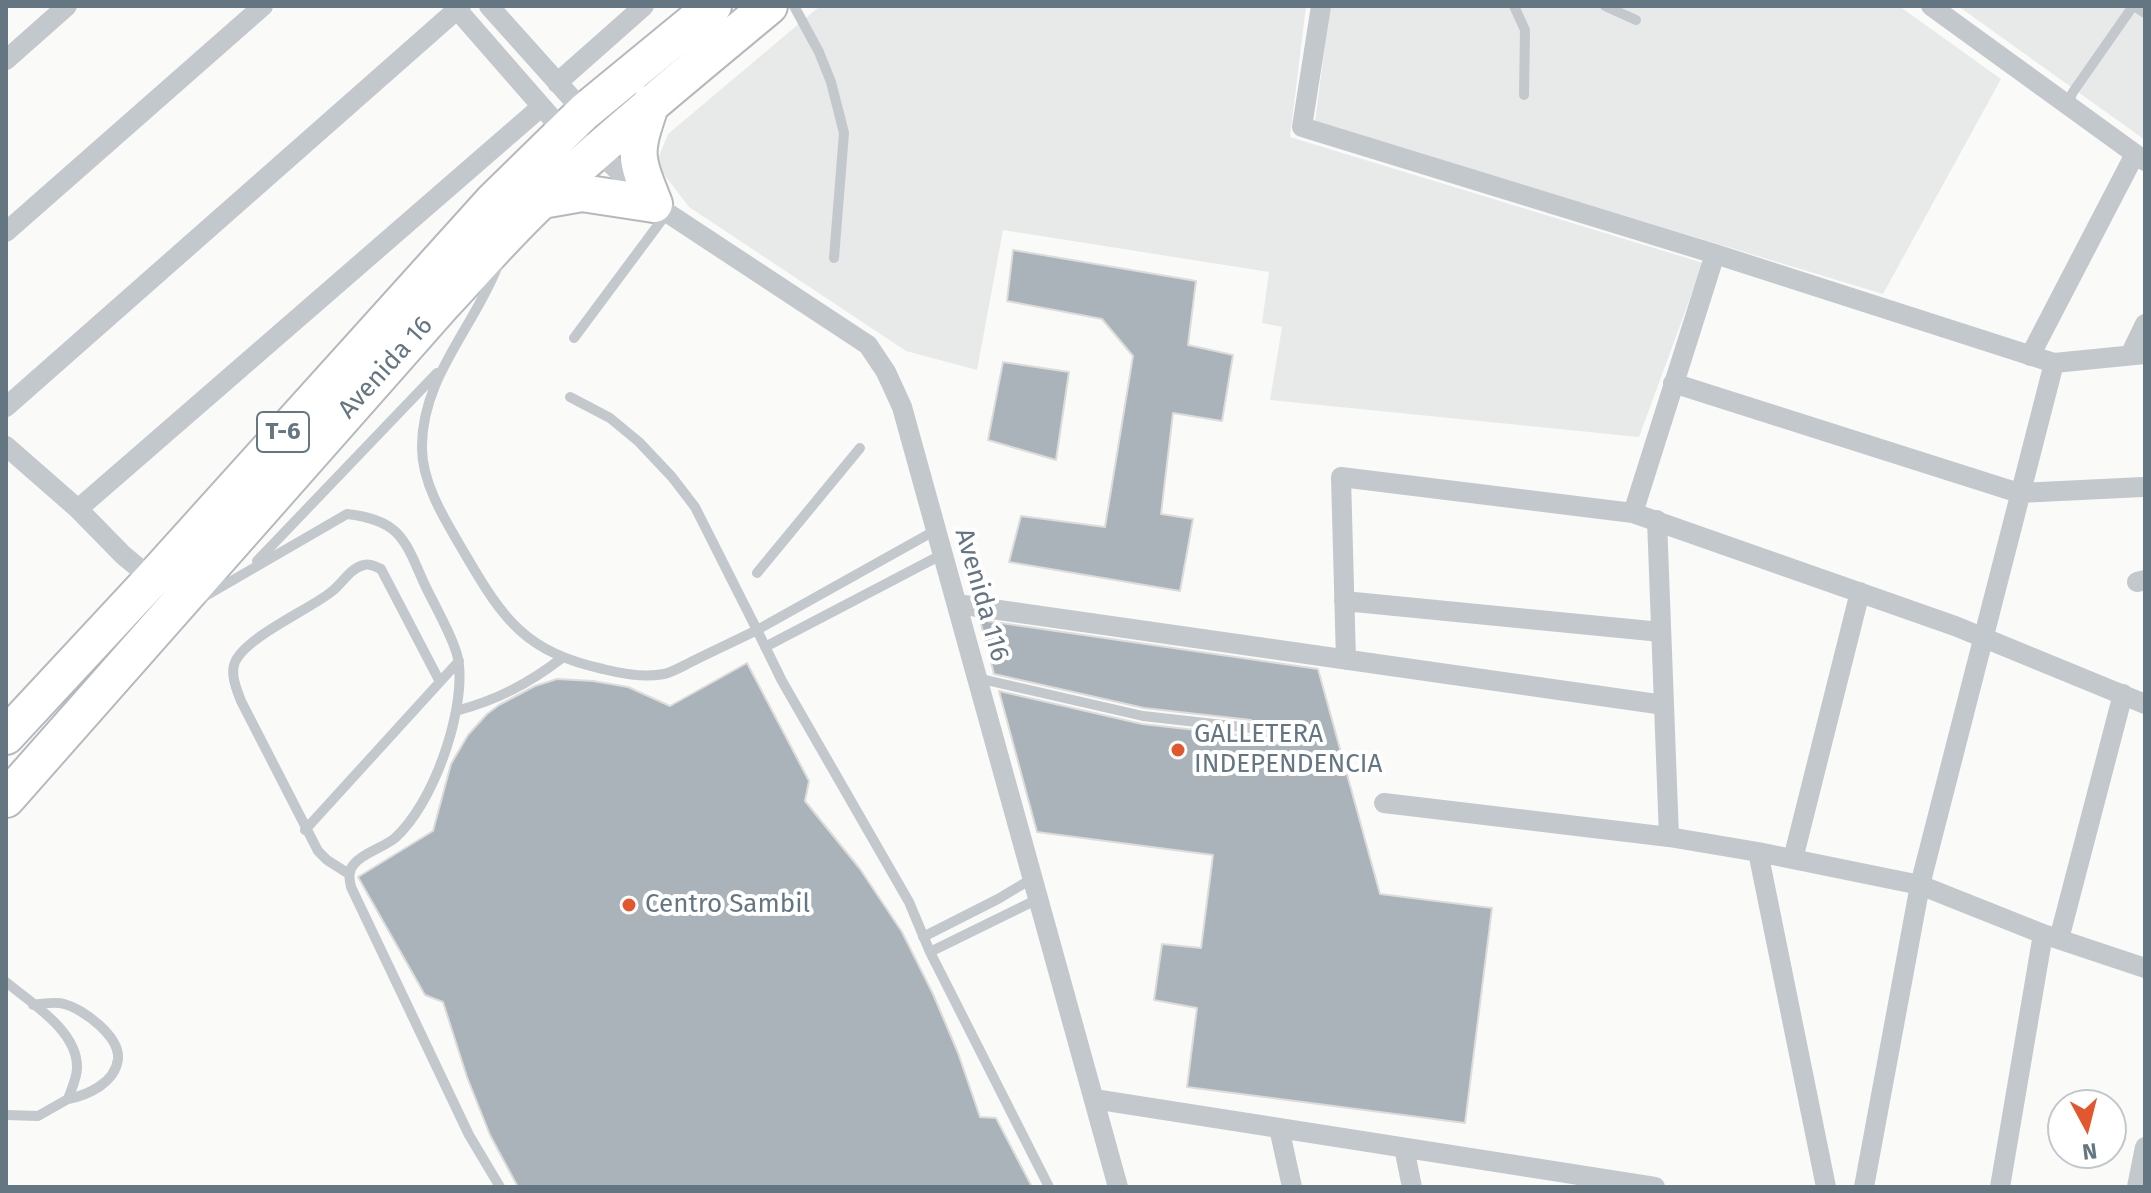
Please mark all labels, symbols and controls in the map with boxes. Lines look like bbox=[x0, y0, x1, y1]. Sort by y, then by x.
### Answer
street label: Avenida 16 bbox=[332, 311, 440, 425]
road number: T-6 bbox=[257, 412, 309, 452]
street label: Avenida 116 bbox=[947, 525, 1015, 665]
place label: GALLETERA INDEPENDENCIA bbox=[1194, 719, 1382, 780]
marker: GALLETERA INDEPENDENCIA bbox=[1169, 741, 1187, 759]
place label: Centro Sambil bbox=[645, 889, 810, 921]
marker: Centro Sambil bbox=[620, 896, 638, 914]
north arrow bbox=[2047, 1089, 2127, 1169]
text: N bbox=[2081, 1137, 2099, 1166]

